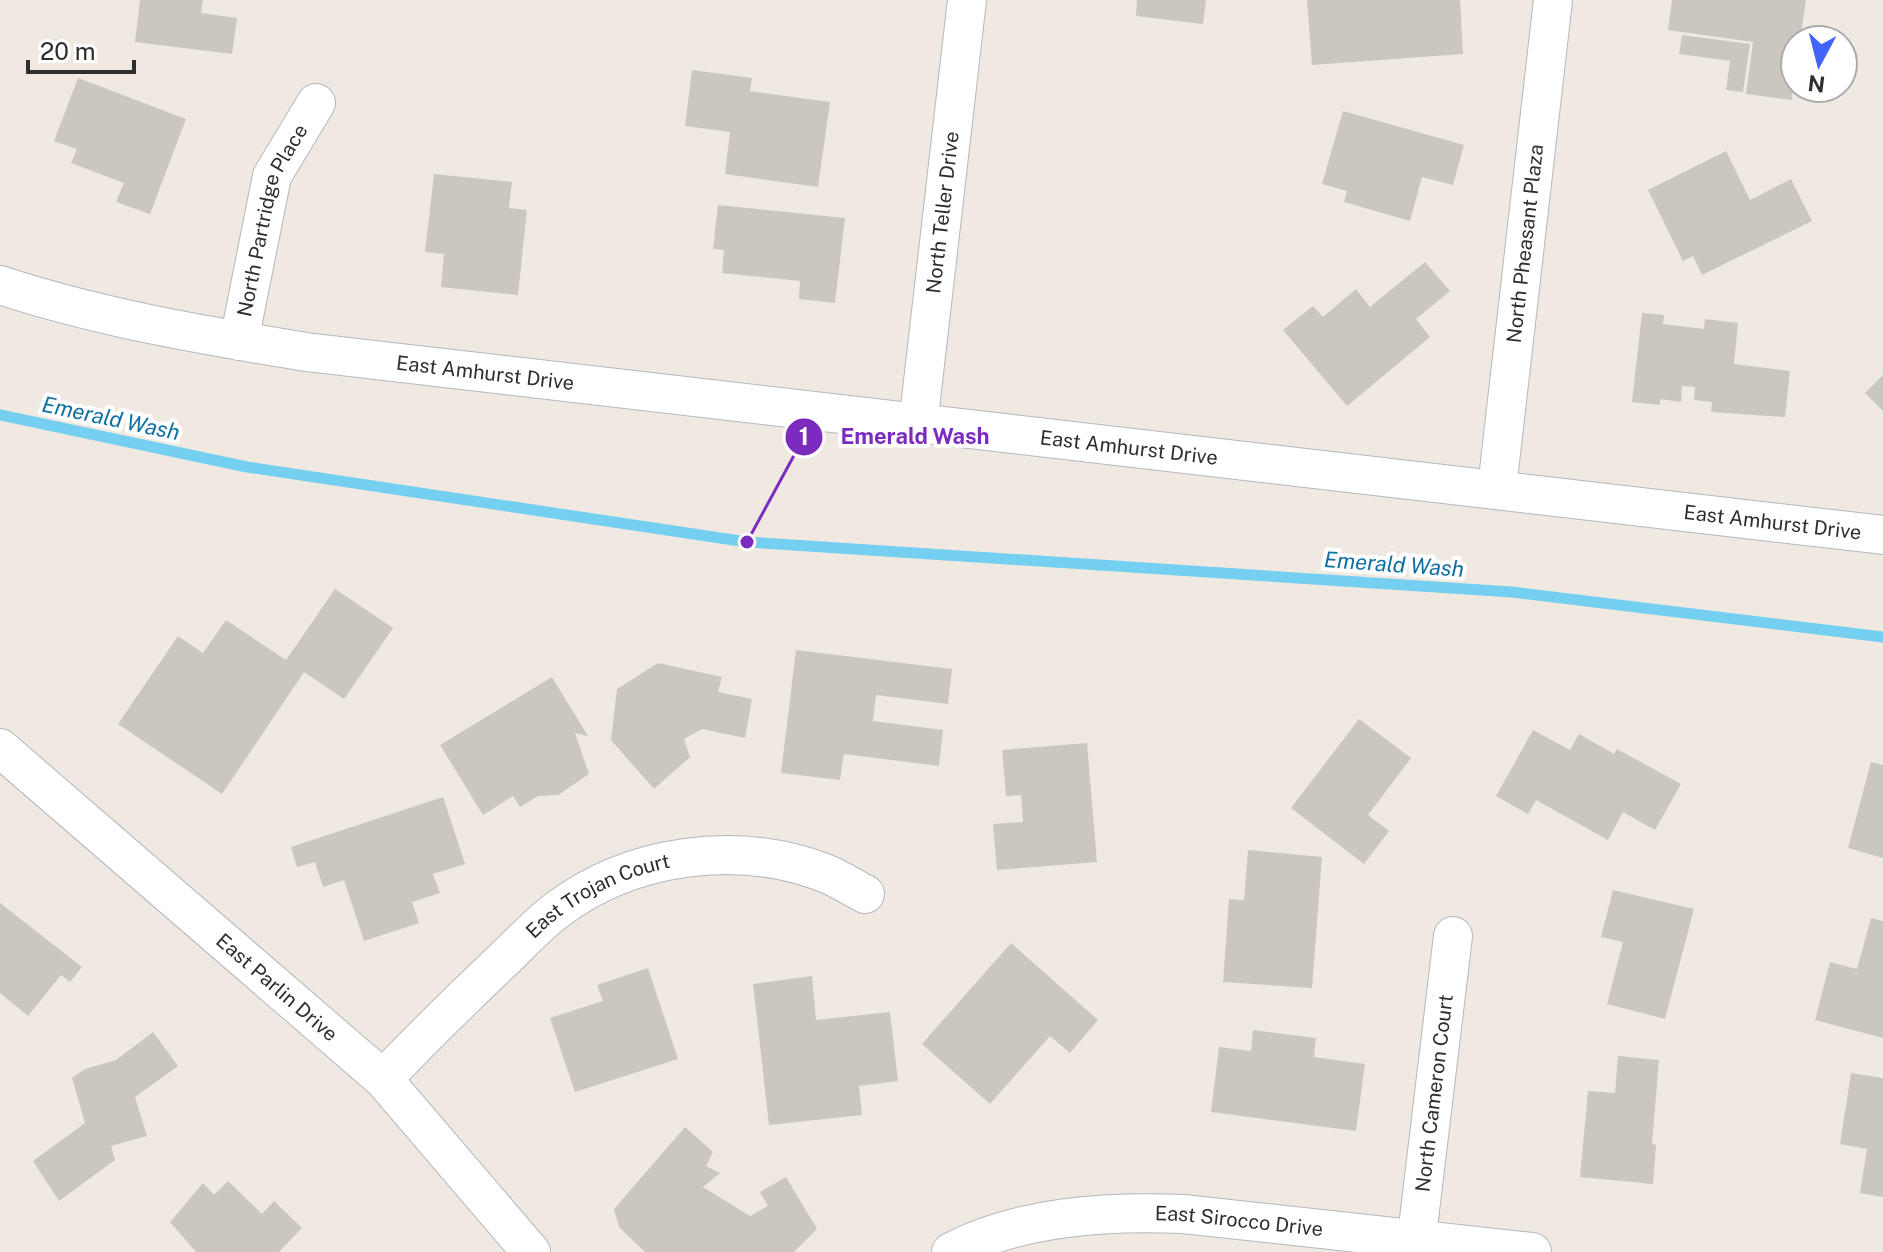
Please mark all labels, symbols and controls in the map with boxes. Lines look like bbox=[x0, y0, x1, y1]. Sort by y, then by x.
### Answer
scale bar bbox=[28, 24, 134, 74]
north arrow bbox=[1779, 24, 1859, 104]
text: 20 m bbox=[40, 37, 96, 65]
text: N bbox=[1806, 70, 1827, 98]
street label: North Partridge Place bbox=[232, 120, 313, 319]
street label: North Teller Drive bbox=[921, 130, 964, 295]
street label: North Pheasant Plaza bbox=[1502, 143, 1548, 344]
street label: East Amhurst Drive bbox=[395, 351, 575, 395]
water label: Emerald Wash bbox=[40, 391, 182, 445]
callout: Emerald Wash bbox=[784, 414, 1006, 460]
text: 1 bbox=[799, 422, 809, 450]
text: Emerald Wash bbox=[840, 423, 990, 449]
street label: East Amhurst Drive bbox=[1039, 425, 1219, 470]
street label: East Amhurst Drive bbox=[1682, 500, 1863, 544]
water label: Emerald Wash bbox=[1323, 546, 1465, 582]
street label: East Trojan Court bbox=[521, 849, 672, 943]
street label: East Parlin Drive bbox=[211, 928, 343, 1046]
street label: North Cameron Court bbox=[1410, 993, 1458, 1193]
street label: East Sirocco Drive bbox=[1155, 1201, 1324, 1241]

